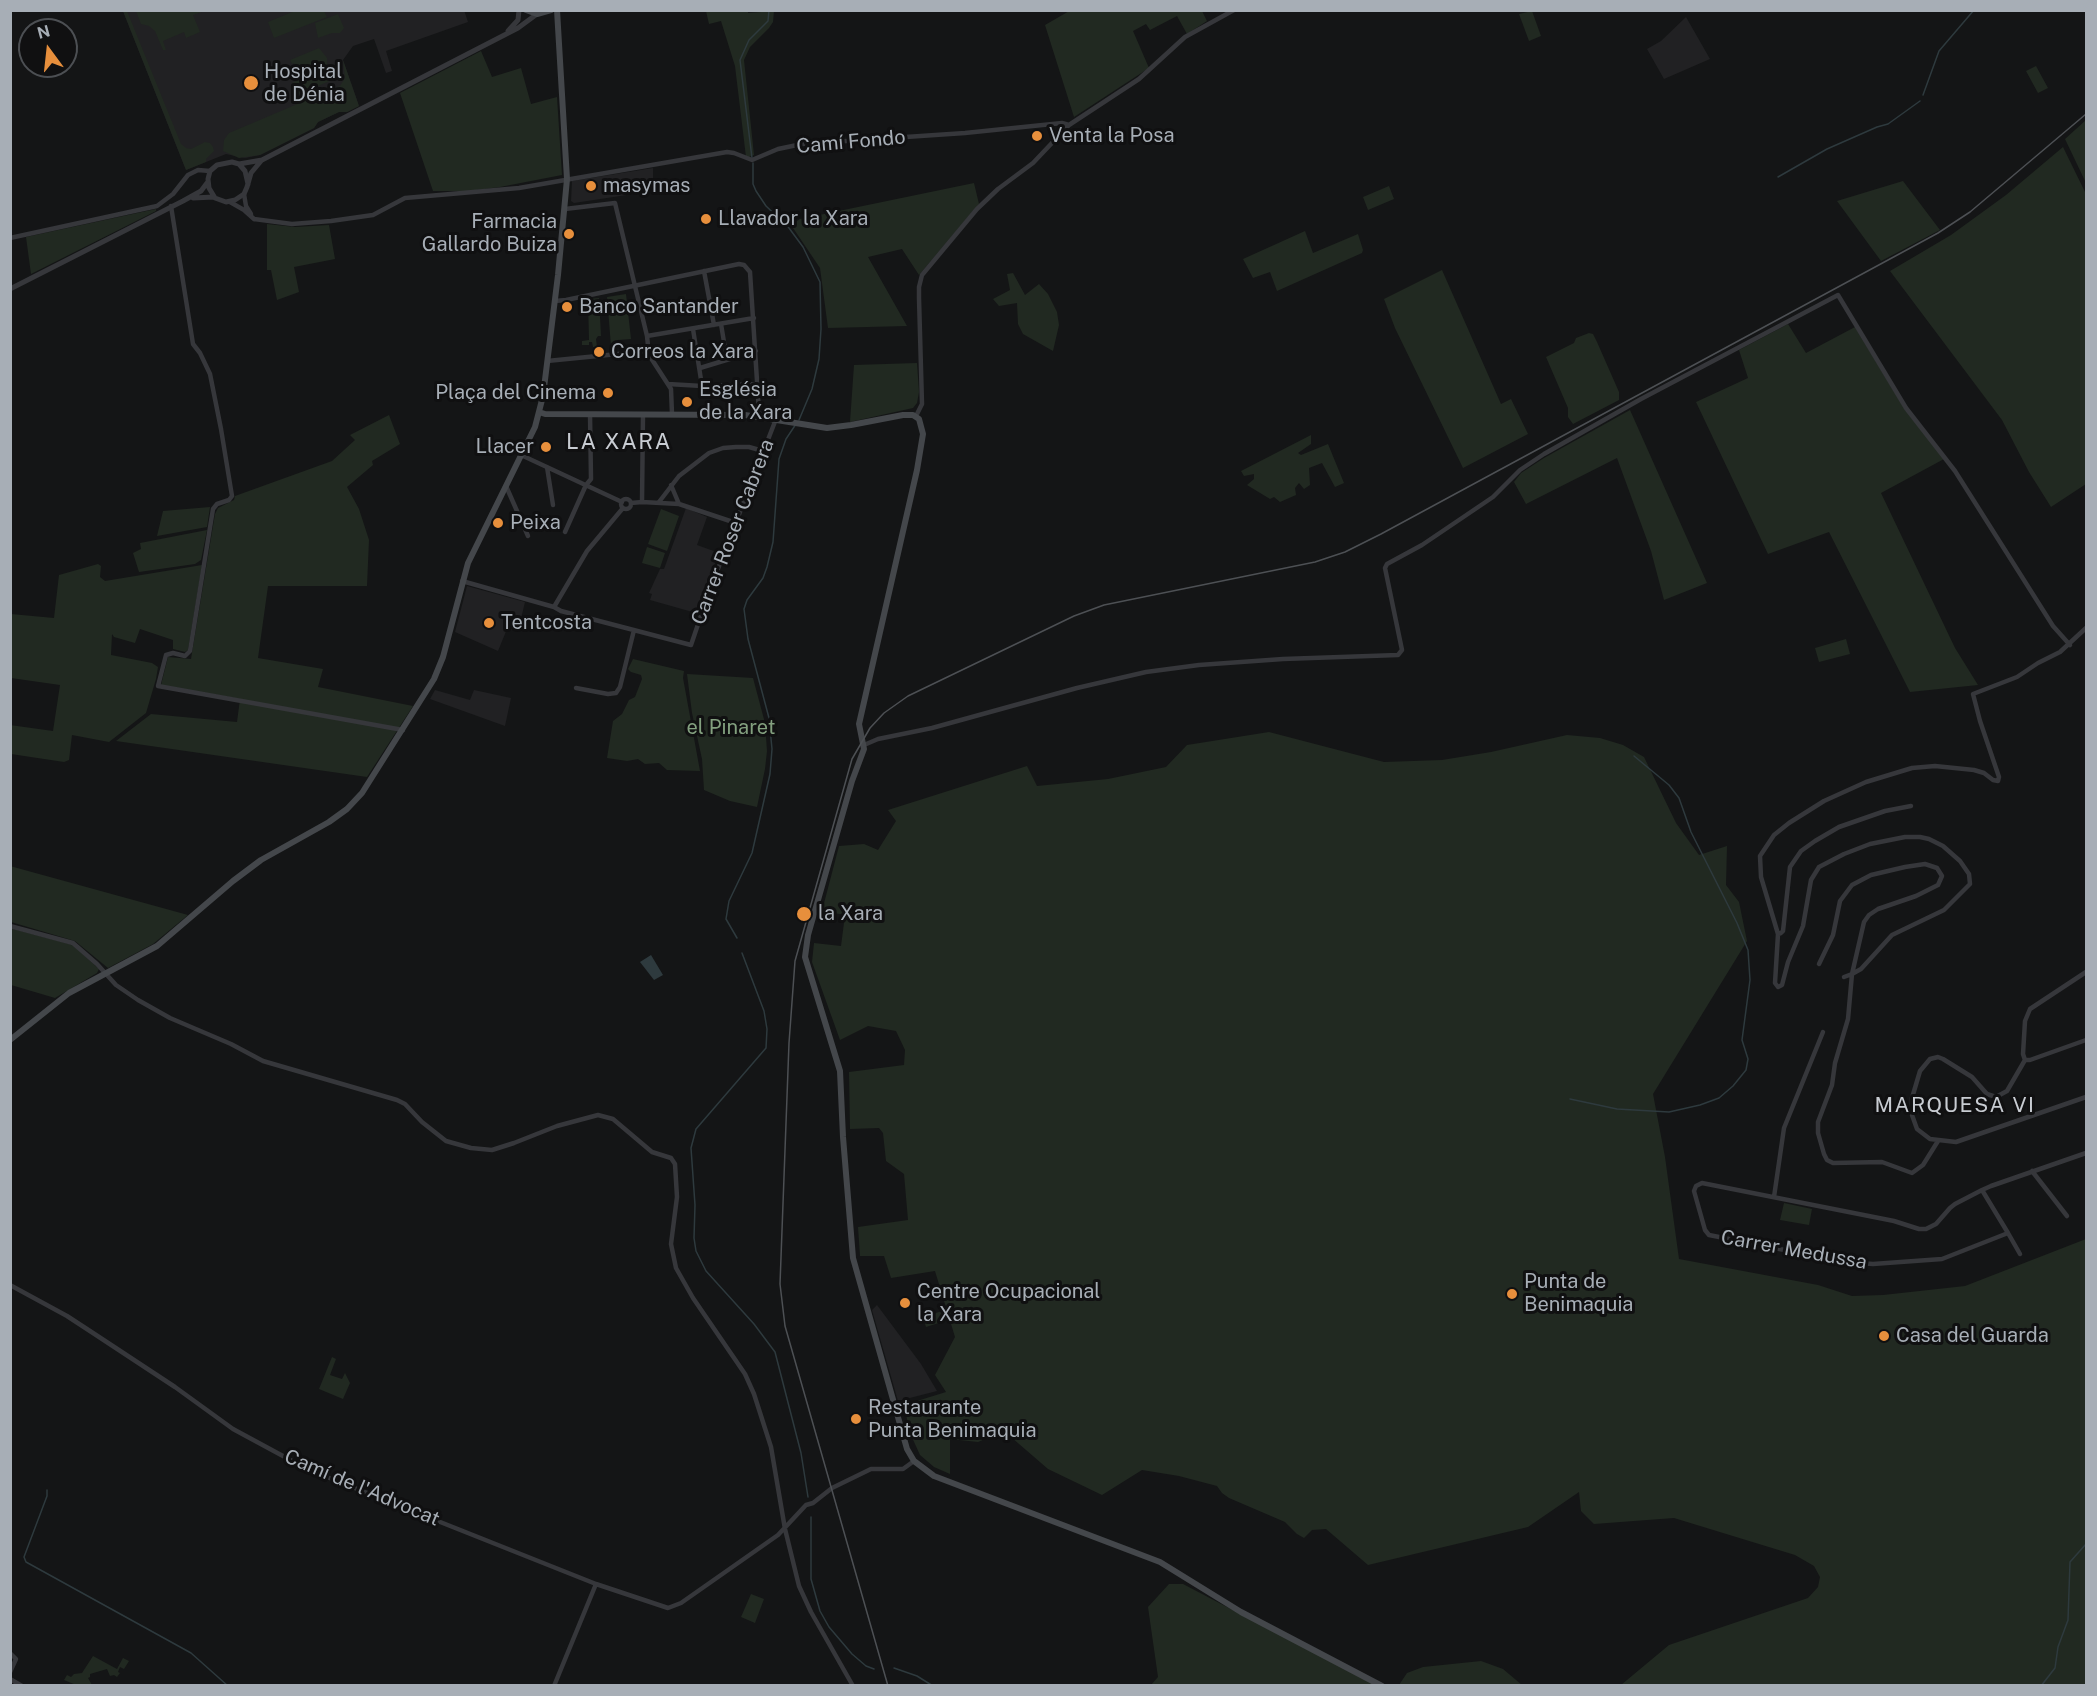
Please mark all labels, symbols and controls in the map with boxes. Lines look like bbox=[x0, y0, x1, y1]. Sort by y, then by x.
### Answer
north arrow bbox=[18, 18, 78, 78]
text: N bbox=[35, 21, 52, 43]
place label: Hospital de Dénia bbox=[264, 60, 345, 107]
marker: Hospital de Dénia bbox=[242, 74, 260, 92]
place label: Venta la Posa bbox=[1049, 124, 1175, 148]
street label: Camí Fondo bbox=[795, 125, 907, 159]
marker: Venta la Posa bbox=[1030, 129, 1044, 143]
place label: masymas bbox=[603, 174, 690, 198]
marker: masymas bbox=[584, 179, 598, 193]
place label: Llavador la Xara bbox=[718, 207, 868, 231]
place label: Farmacia Gallardo Buiza bbox=[422, 210, 557, 257]
marker: Llavador la Xara bbox=[699, 212, 713, 226]
marker: Farmacia Gallardo Buiza bbox=[562, 227, 576, 241]
place label: Banco Santander bbox=[579, 295, 739, 319]
marker: Banco Santander bbox=[560, 300, 574, 314]
place label: Correos la Xara bbox=[611, 340, 754, 364]
marker: Correos la Xara bbox=[592, 345, 606, 359]
place label: Església de la Xara bbox=[699, 378, 792, 425]
place label: Plaça del Cinema bbox=[435, 381, 596, 405]
marker: Plaça del Cinema bbox=[601, 386, 615, 400]
marker: Església de la Xara bbox=[680, 395, 694, 409]
district label: LA XARA bbox=[566, 429, 672, 455]
place label: Llacer bbox=[475, 435, 534, 459]
street label: Carrer Roser Cabrera bbox=[687, 436, 779, 628]
marker: Llacer bbox=[539, 440, 553, 454]
place label: Peixa bbox=[510, 511, 561, 535]
marker: Peixa bbox=[491, 516, 505, 530]
place label: Tentcosta bbox=[501, 611, 592, 635]
marker: Tentcosta bbox=[482, 616, 496, 630]
park label: el Pinaret bbox=[687, 716, 775, 740]
place label: la Xara bbox=[818, 902, 883, 926]
marker: la Xara bbox=[795, 905, 813, 923]
district label: MARQUESA VI bbox=[1875, 1093, 2035, 1119]
street label: Carrer Medussa bbox=[1719, 1225, 1869, 1275]
place label: Punta de Benimaquia bbox=[1524, 1270, 1633, 1317]
place label: Centre Ocupacional la Xara bbox=[917, 1280, 1100, 1327]
marker: Punta de Benimaquia bbox=[1505, 1287, 1519, 1301]
marker: Centre Ocupacional la Xara bbox=[898, 1296, 912, 1310]
place label: Casa del Guarda bbox=[1896, 1324, 2049, 1348]
marker: Casa del Guarda bbox=[1877, 1329, 1891, 1343]
place label: Restaurante Punta Benimaquia bbox=[868, 1396, 1037, 1443]
marker: Restaurante Punta Benimaquia bbox=[849, 1412, 863, 1426]
street label: Camí de l'Advocat bbox=[281, 1444, 443, 1532]

